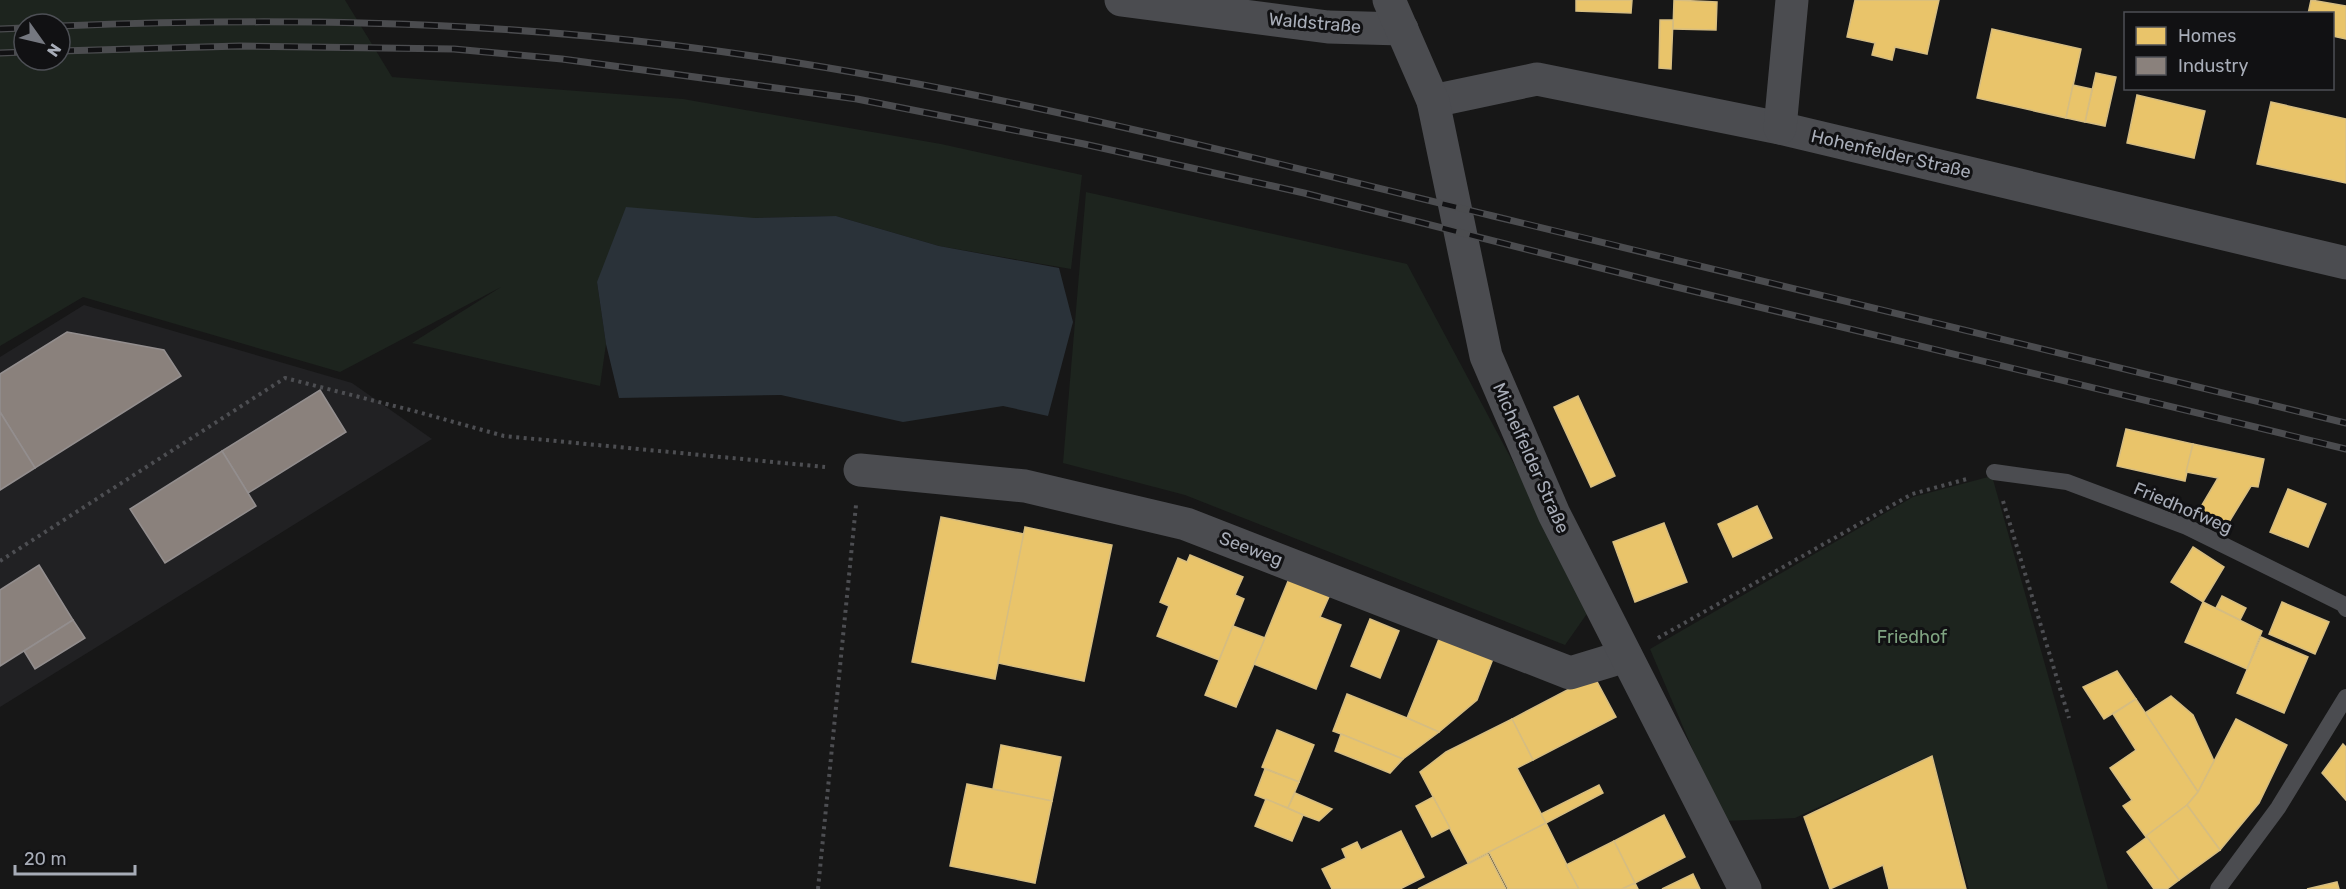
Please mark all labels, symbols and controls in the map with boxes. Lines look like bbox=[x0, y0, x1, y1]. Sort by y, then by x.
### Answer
street label: Waldstraße bbox=[1268, 8, 1362, 38]
north arrow bbox=[12, 12, 72, 72]
legend bbox=[2124, 12, 2334, 90]
text: Homes bbox=[2178, 25, 2236, 47]
text: N bbox=[43, 40, 65, 60]
text: Industry bbox=[2178, 55, 2248, 77]
street label: Hohenfelder Straße bbox=[1809, 125, 1973, 183]
street label: Michelfelder Straße bbox=[1488, 379, 1574, 537]
street label: Friedhofweg bbox=[2130, 477, 2236, 539]
street label: Seeweg bbox=[1216, 527, 1286, 571]
park label: Friedhof bbox=[1877, 626, 1947, 648]
scale bar bbox=[15, 838, 135, 876]
text: 20 m bbox=[24, 848, 66, 870]

